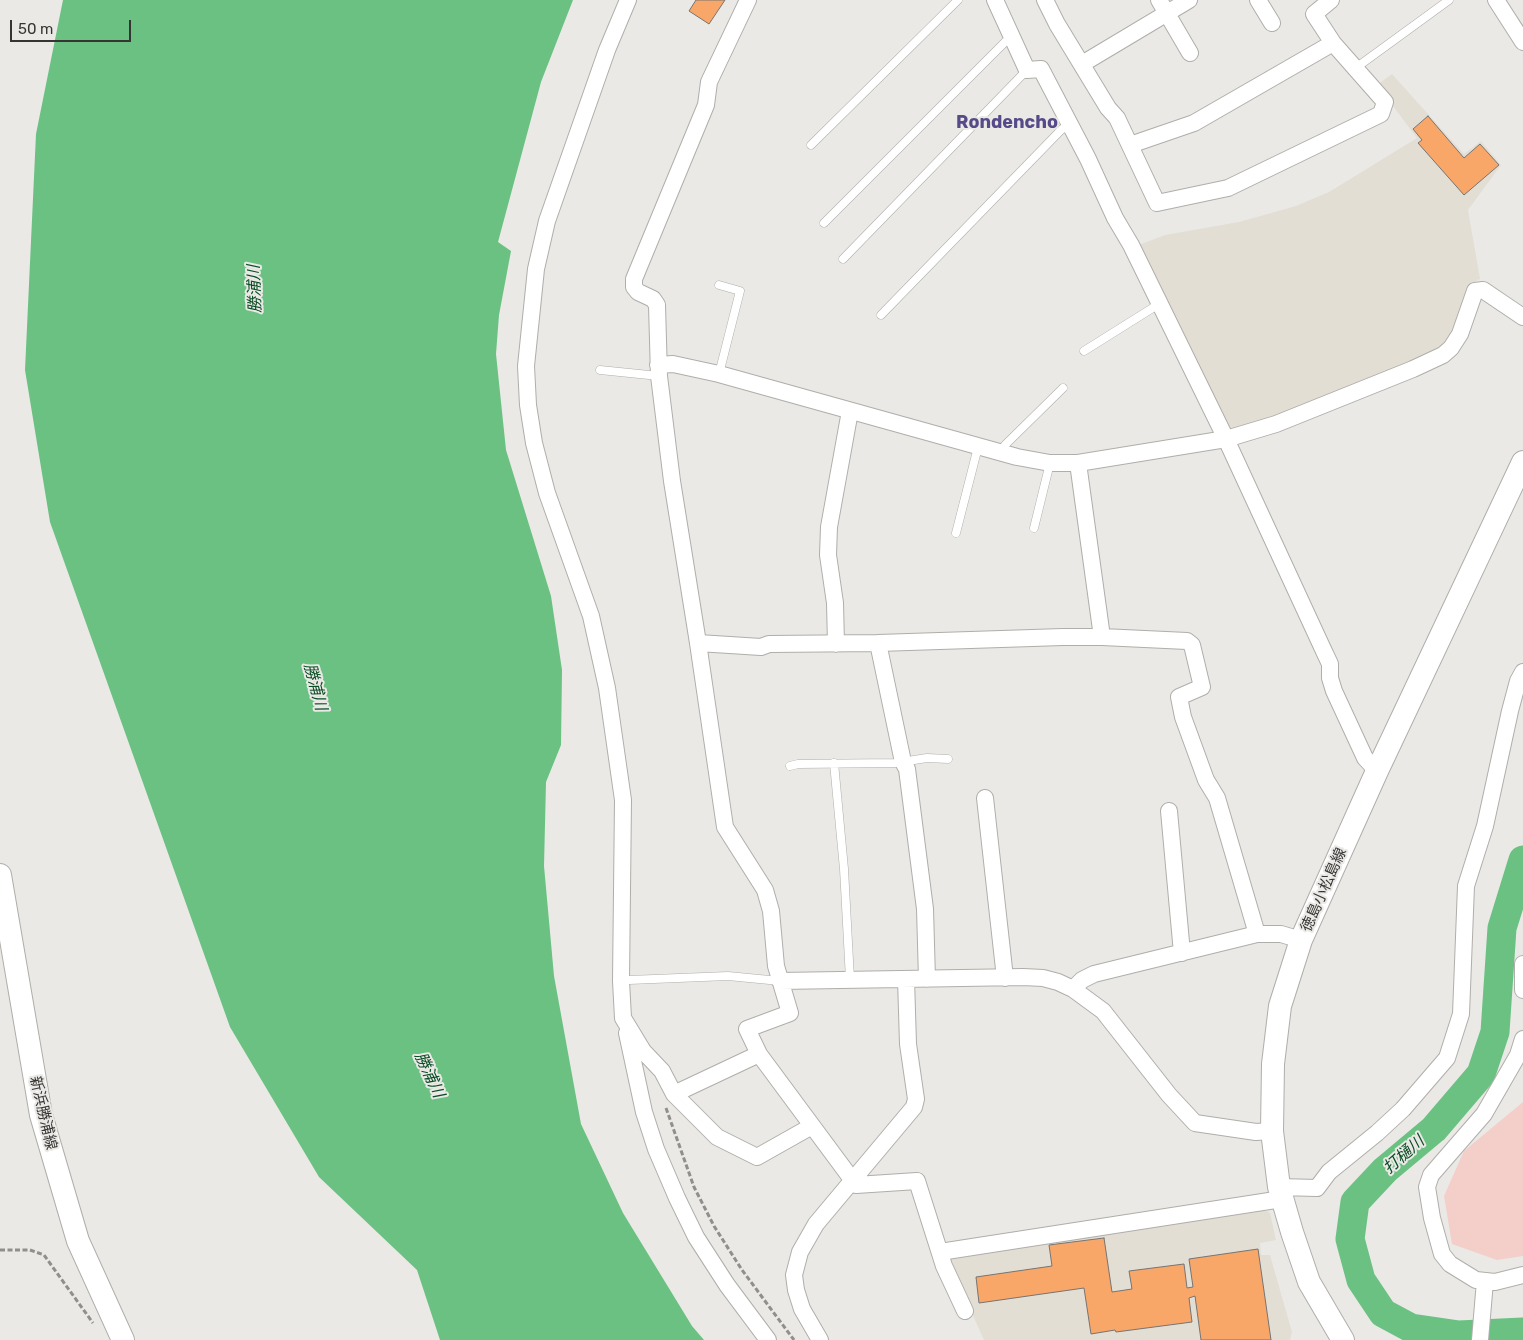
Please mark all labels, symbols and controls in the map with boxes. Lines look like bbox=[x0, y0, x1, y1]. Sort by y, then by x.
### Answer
scale bar bbox=[12, 10, 134, 42]
text: 50 m bbox=[18, 20, 53, 38]
district label: Rondencho bbox=[956, 112, 1058, 134]
water label: 勝浦川 bbox=[245, 265, 265, 313]
water label: 勝浦川 bbox=[300, 661, 330, 713]
street label: 徳島小松島線 bbox=[1297, 845, 1351, 935]
water label: 勝浦川 bbox=[410, 1049, 448, 1101]
street label: 新浜勝浦線 bbox=[26, 1074, 60, 1152]
water label: 打樋川 bbox=[1380, 1132, 1428, 1178]

